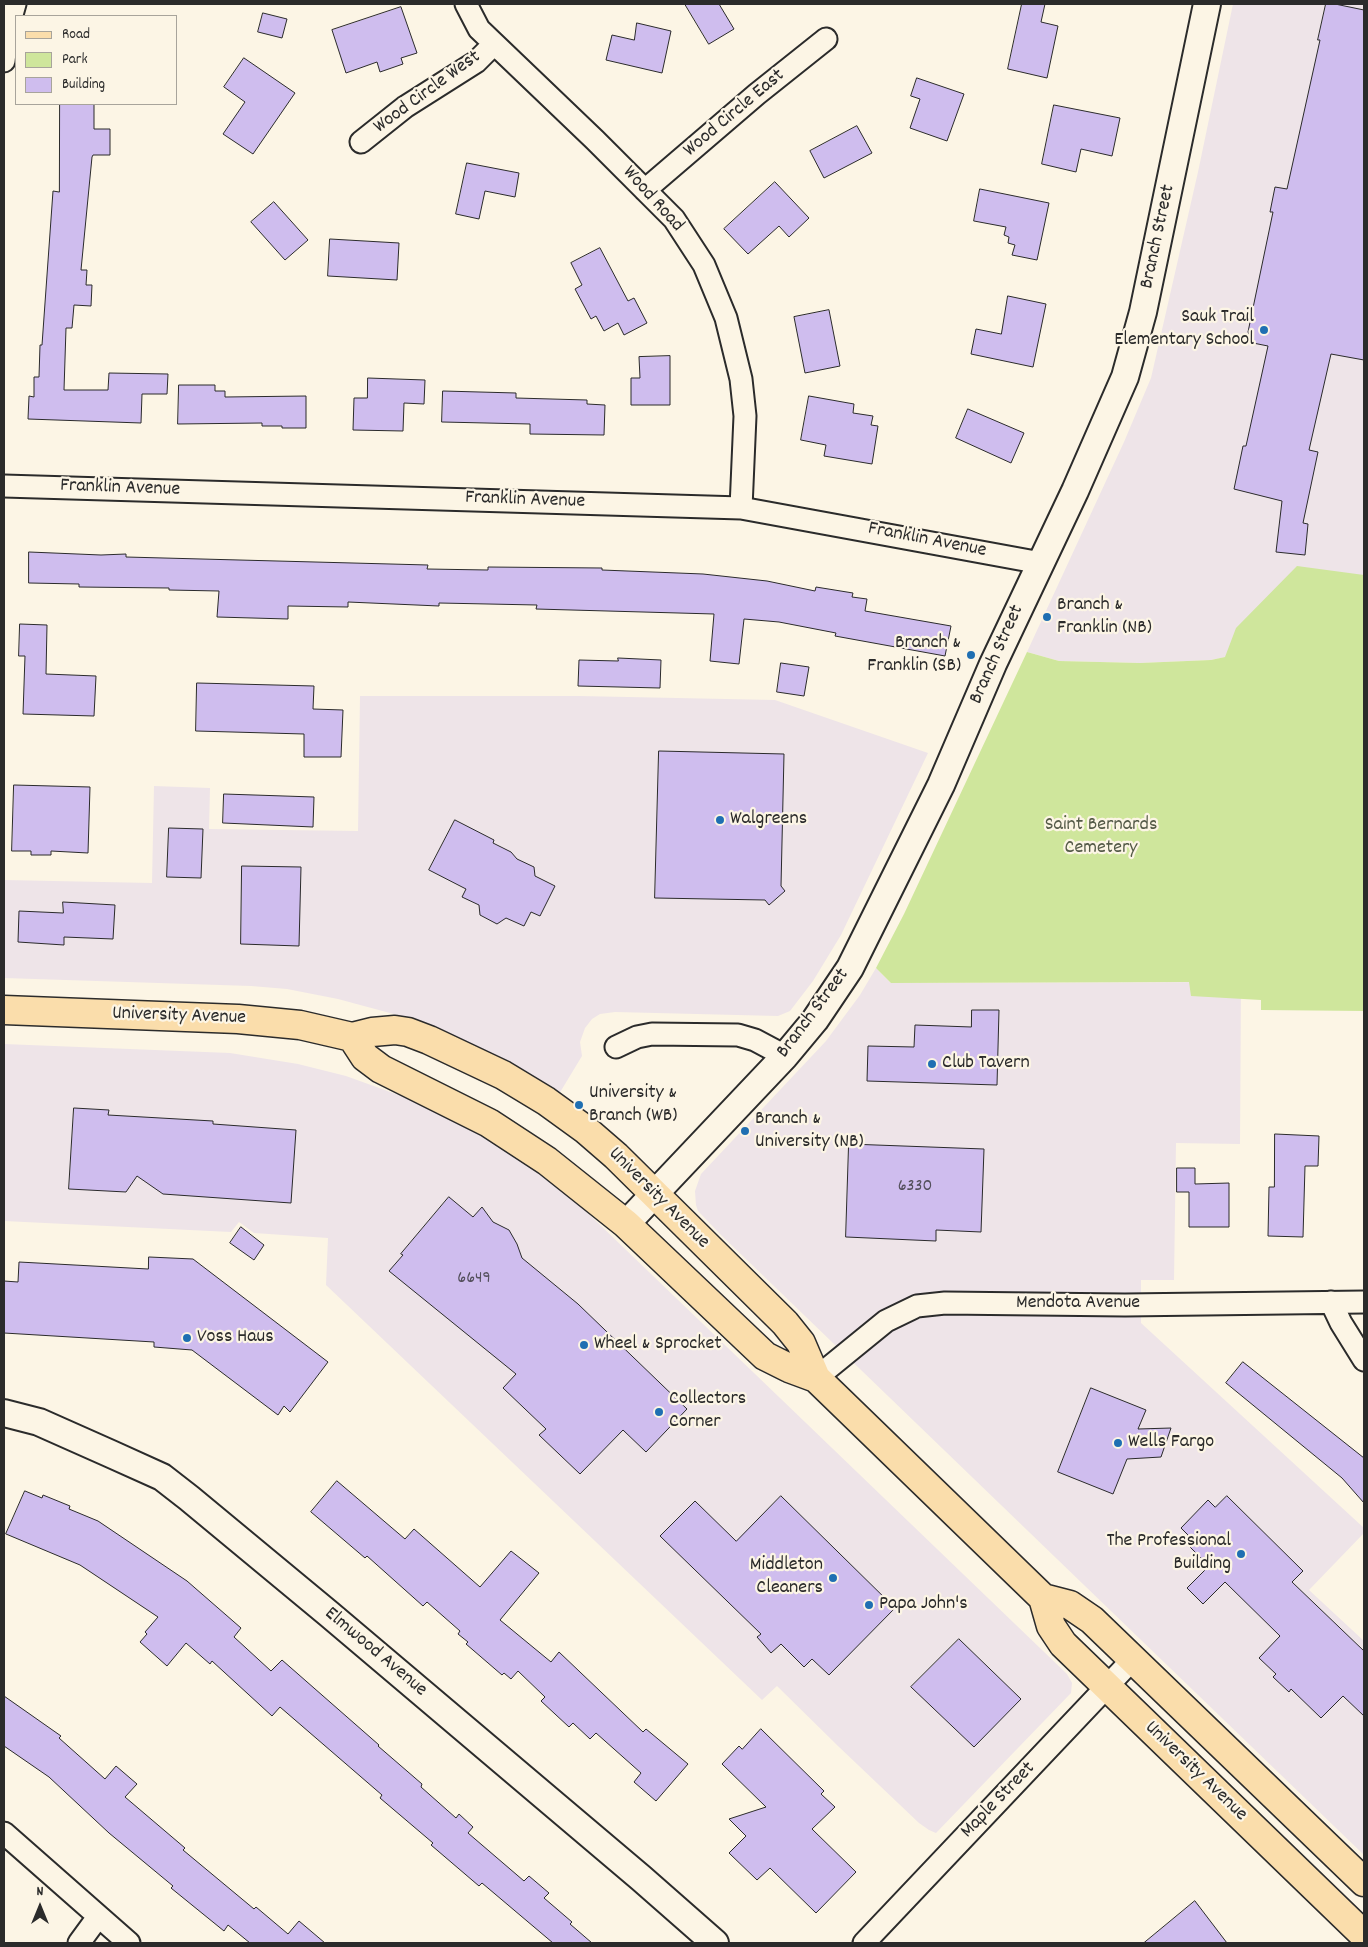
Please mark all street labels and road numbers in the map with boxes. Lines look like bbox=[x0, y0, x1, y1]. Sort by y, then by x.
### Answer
street label: Wood Circle West bbox=[370, 46, 486, 140]
street label: Wood Circle East bbox=[680, 65, 790, 163]
street label: Wood Road bbox=[616, 162, 688, 238]
street label: Branch Street bbox=[1136, 183, 1182, 291]
street label: Franklin Avenue bbox=[60, 475, 180, 503]
street label: Franklin Avenue bbox=[465, 487, 585, 515]
street label: Franklin Avenue bbox=[866, 518, 988, 564]
street label: Branch Street bbox=[966, 602, 1030, 708]
street label: Branch Street bbox=[773, 964, 855, 1064]
street label: University Avenue bbox=[112, 1003, 246, 1031]
street label: University Avenue bbox=[602, 1143, 714, 1255]
street label: Mendota Avenue bbox=[1016, 1292, 1140, 1316]
street label: Elmwood Avenue bbox=[319, 1603, 431, 1703]
street label: University Avenue bbox=[1138, 1717, 1252, 1827]
street label: Maple Street bbox=[957, 1758, 1041, 1844]

